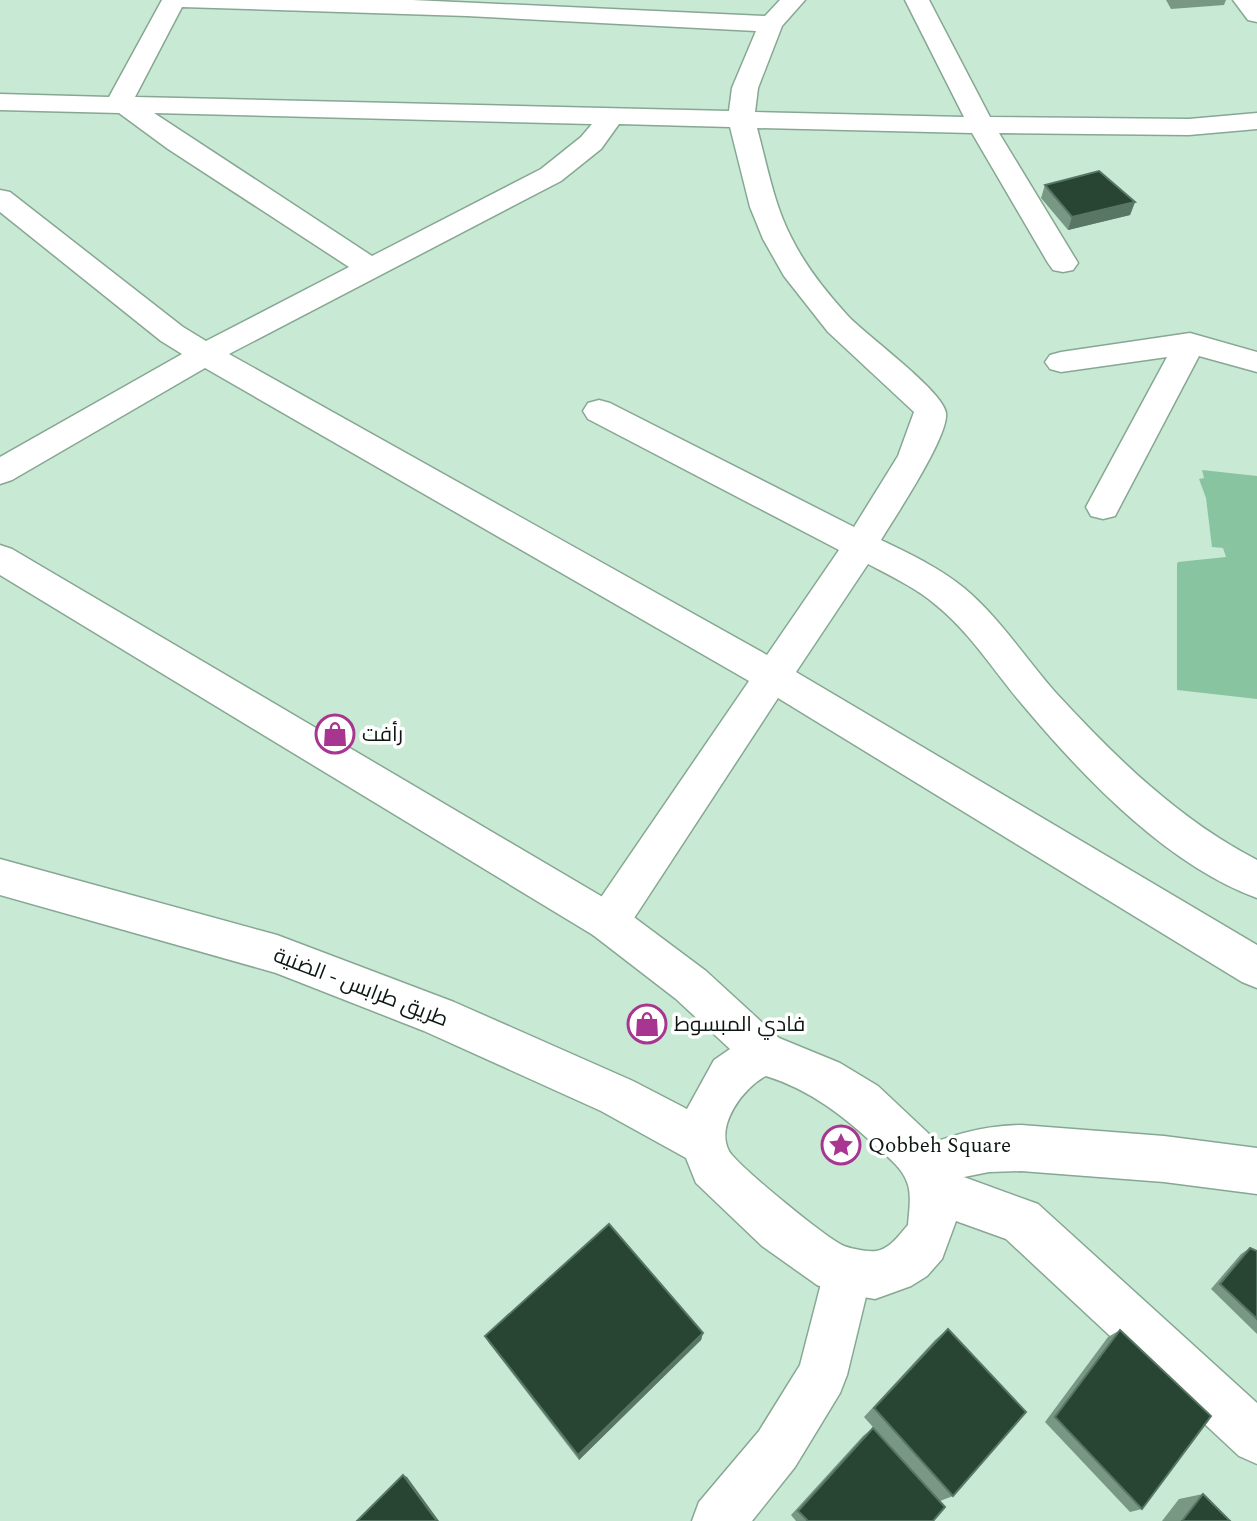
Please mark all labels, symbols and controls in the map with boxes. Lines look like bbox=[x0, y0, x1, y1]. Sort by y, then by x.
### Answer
shop icon: رأفت bbox=[314, 713, 356, 755]
place label: رأفت bbox=[362, 719, 403, 751]
street label: طريق طرابس - الضنية bbox=[269, 940, 453, 1036]
shop icon: فادي المبسوط bbox=[626, 1003, 668, 1045]
place label: فادي المبسوط bbox=[674, 1009, 805, 1041]
place icon: Qobbeh Square bbox=[820, 1124, 862, 1166]
place label: Qobbeh Square bbox=[868, 1130, 1011, 1162]

